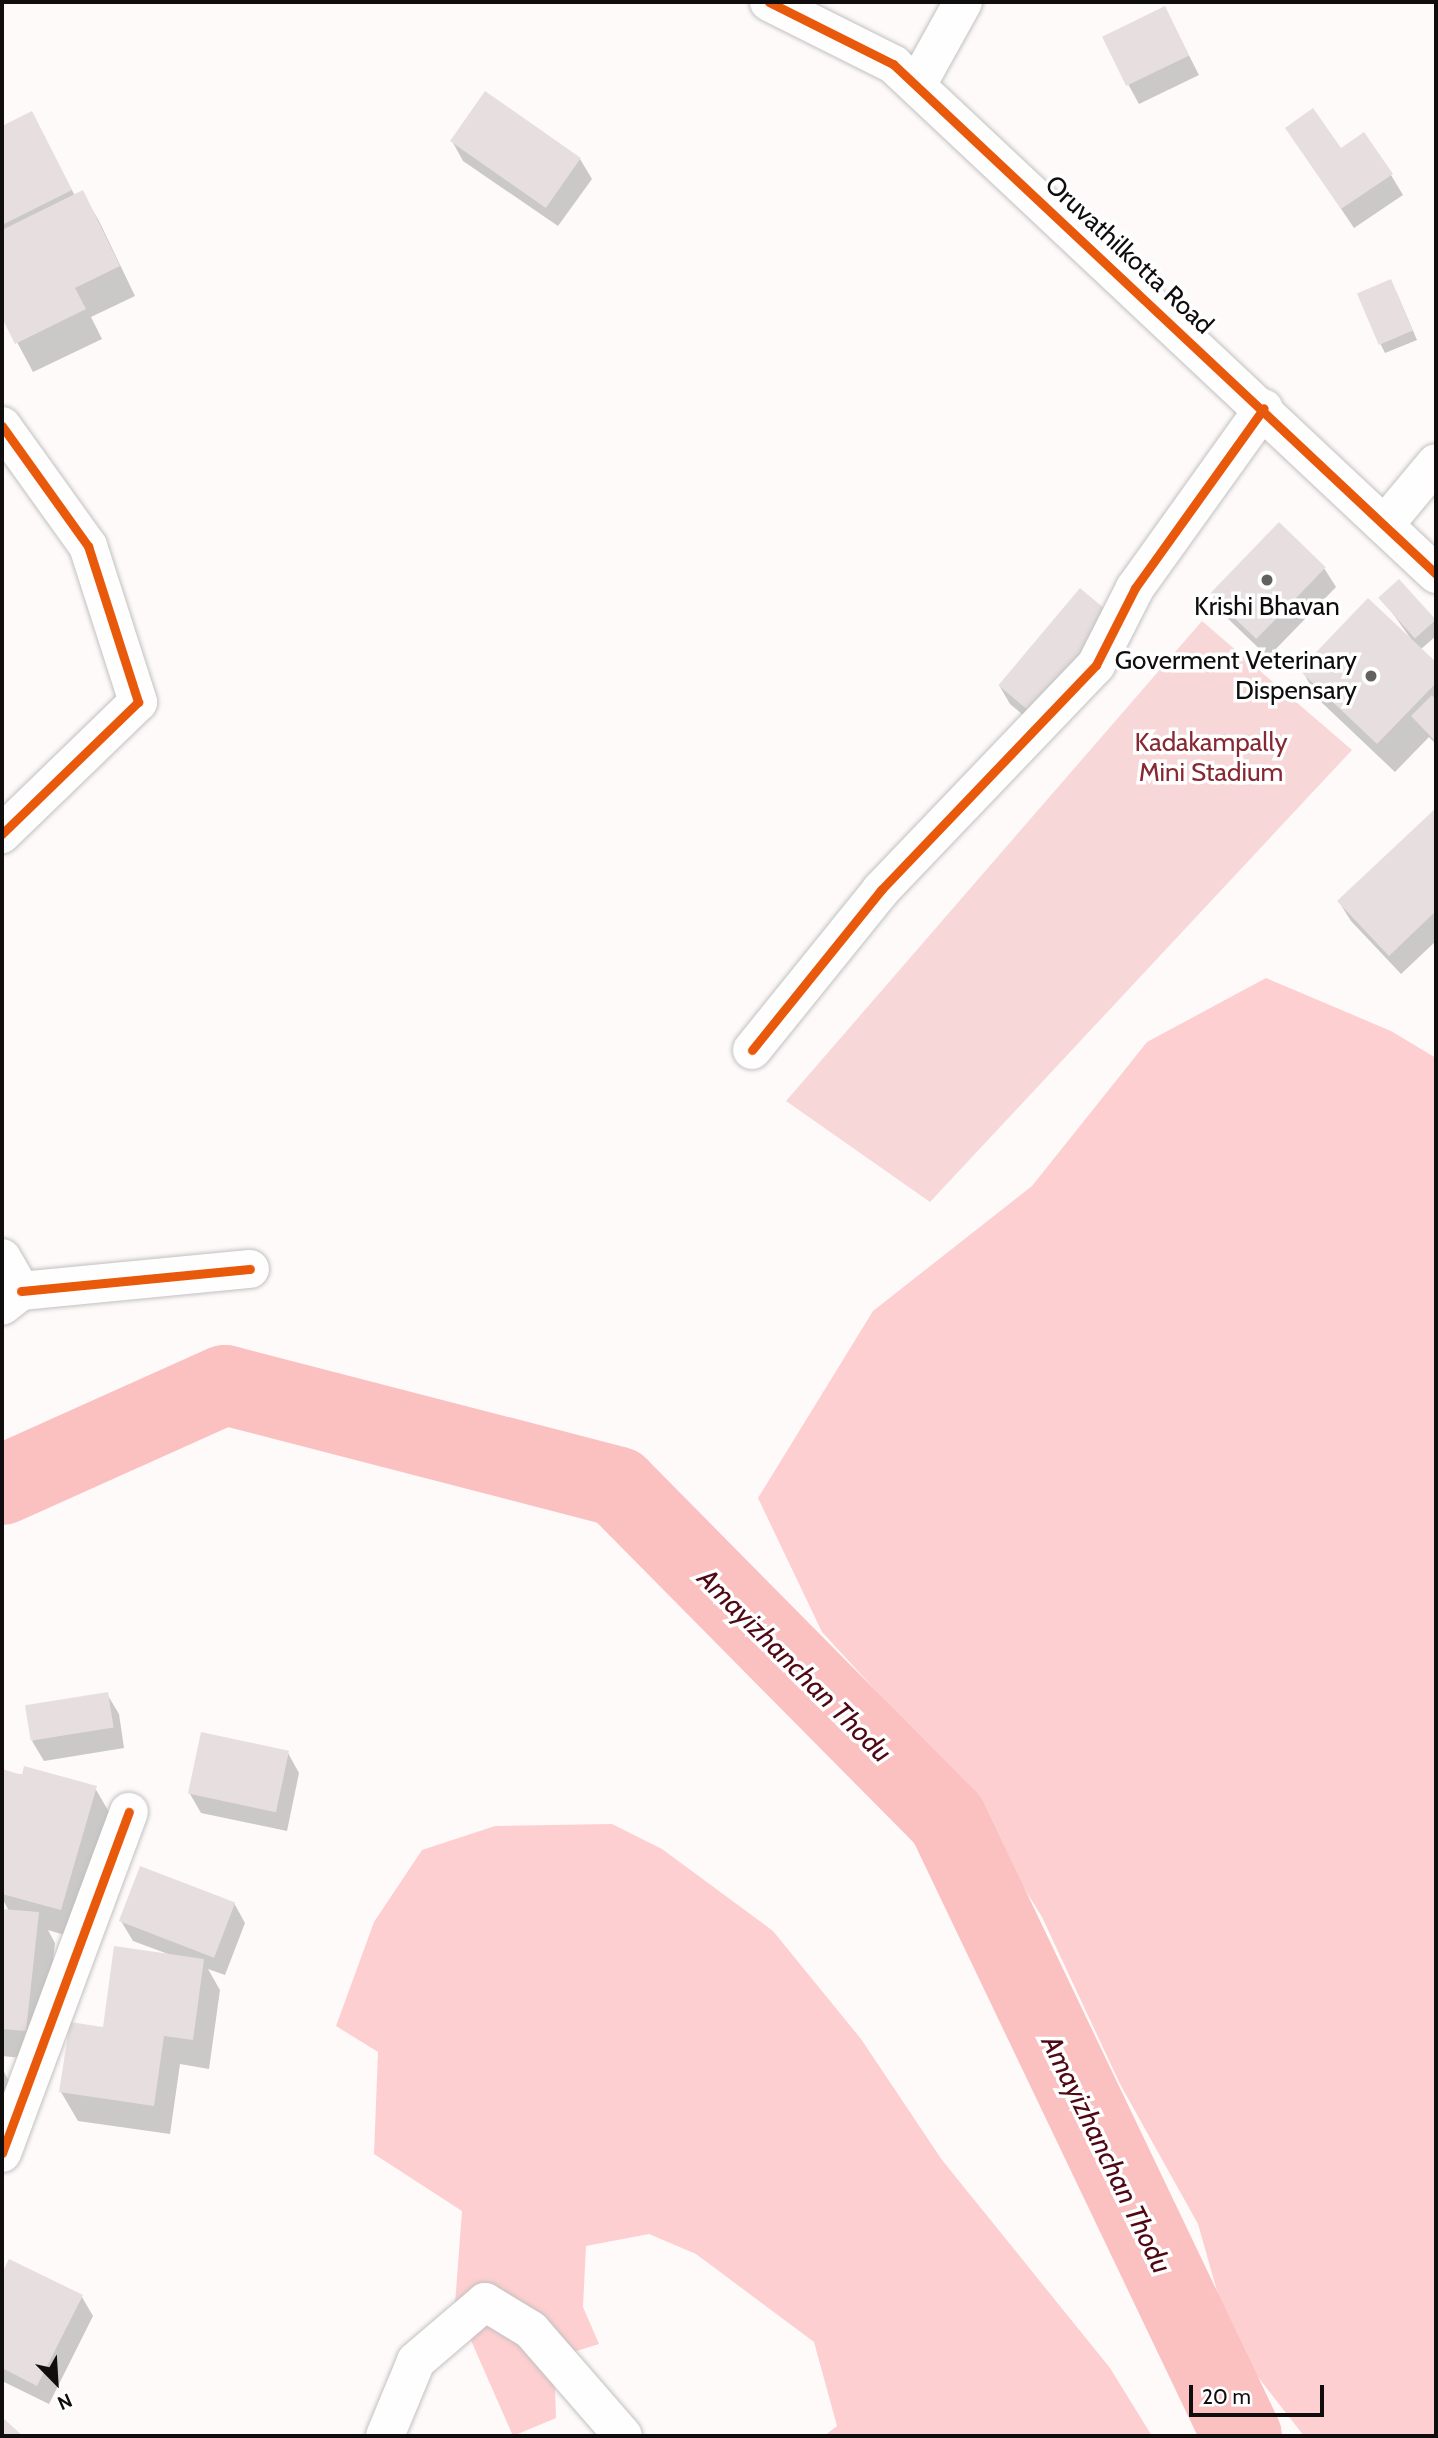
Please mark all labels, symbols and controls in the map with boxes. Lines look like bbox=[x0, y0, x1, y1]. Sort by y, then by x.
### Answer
street label: Oruvathilkotta Road bbox=[1038, 169, 1220, 341]
marker: Krishi Bhavan bbox=[1259, 572, 1275, 588]
place label: Krishi Bhavan bbox=[1194, 591, 1340, 623]
place label: Goverment Veterinary Dispensary bbox=[1115, 645, 1357, 706]
marker: Goverment Veterinary Dispensary bbox=[1363, 668, 1379, 684]
park label: Kadakampally Mini Stadium bbox=[1134, 727, 1288, 788]
water label: Amayizhanchan Thodu bbox=[691, 1561, 899, 1769]
water label: Amayizhanchan Thodu bbox=[1035, 2030, 1179, 2278]
north arrow bbox=[21, 2347, 91, 2417]
scale bar bbox=[1193, 2372, 1328, 2416]
text: 20 m bbox=[1202, 2384, 1251, 2409]
text: N bbox=[54, 2388, 76, 2415]

